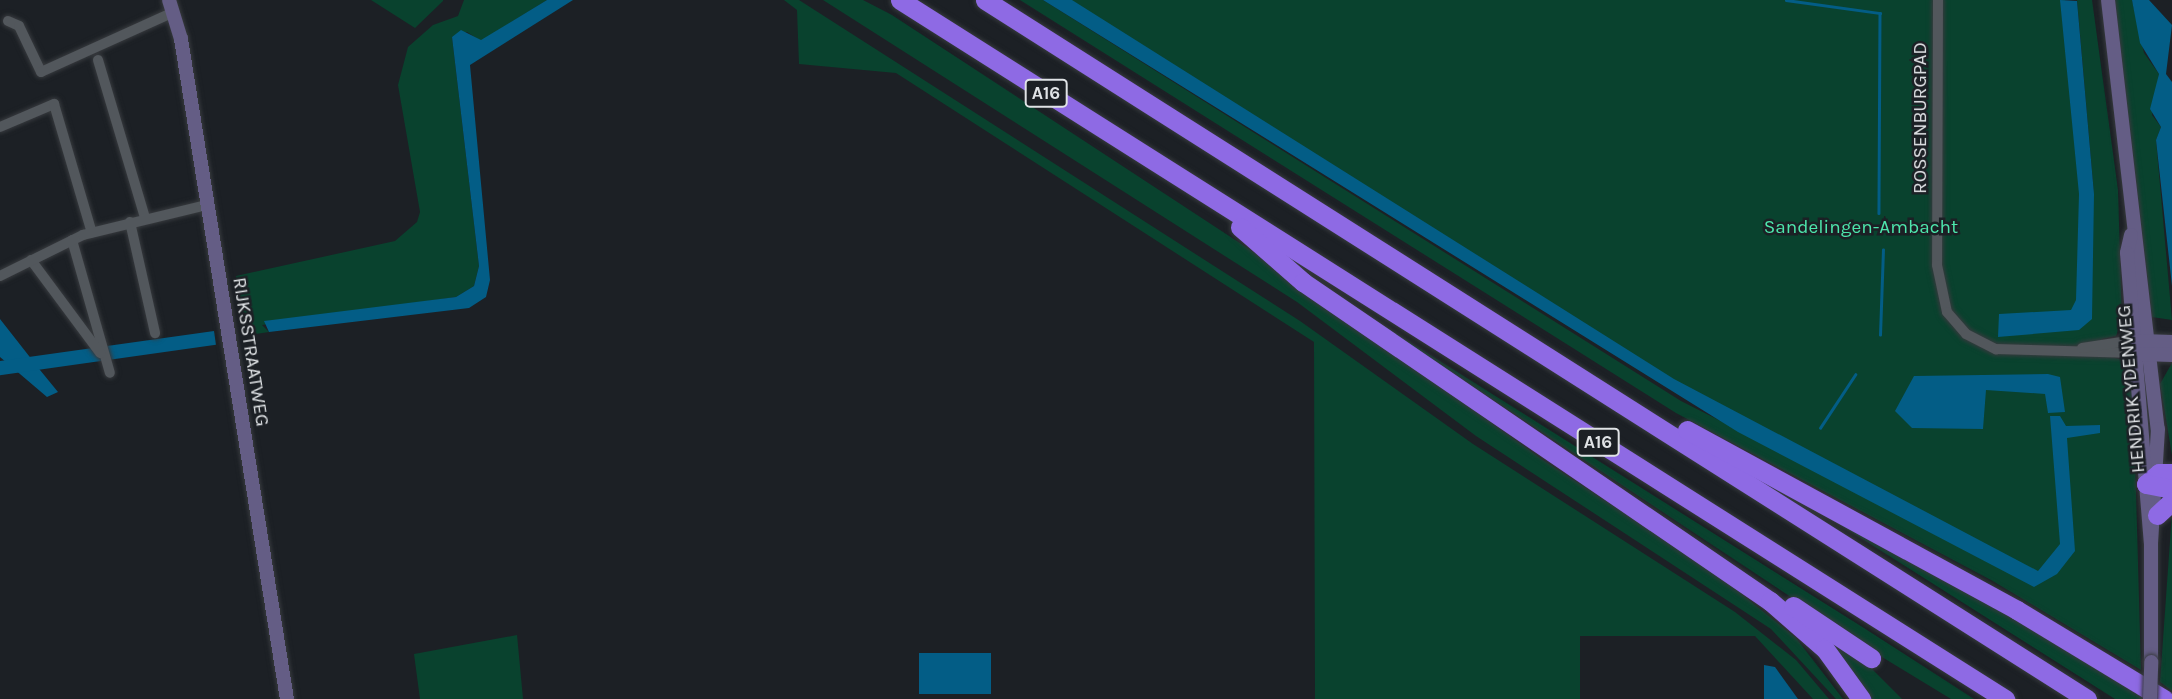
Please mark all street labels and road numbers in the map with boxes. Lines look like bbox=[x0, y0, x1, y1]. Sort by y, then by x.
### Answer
street label: ROSSENBURGPAD bbox=[1910, 42, 1932, 194]
road number: A16 bbox=[1023, 78, 1069, 108]
street label: RIJKSSTRAATWEG bbox=[227, 276, 273, 428]
street label: HENDRIK YDENWEG bbox=[2113, 304, 2151, 474]
road number: A16 bbox=[1575, 428, 1621, 457]

